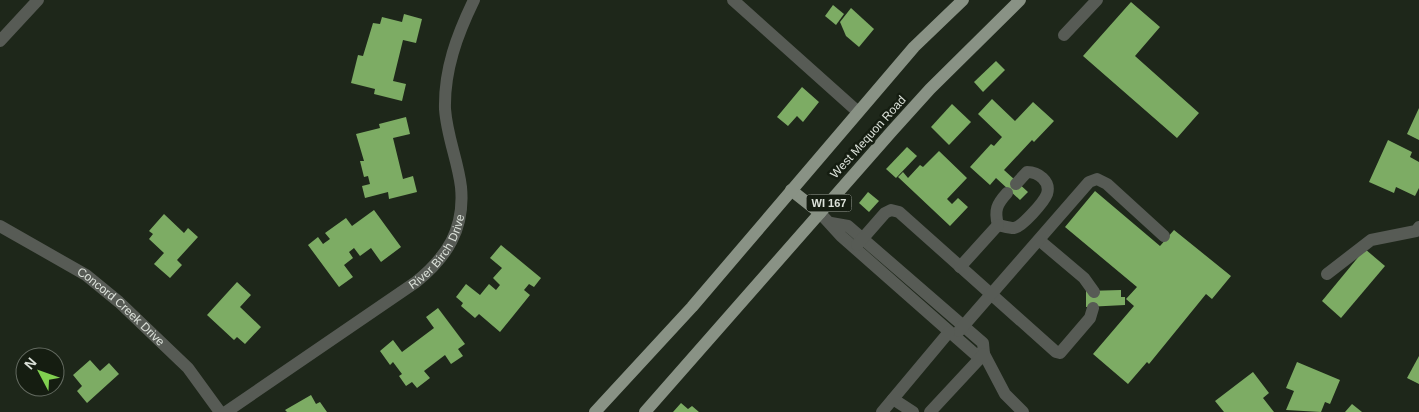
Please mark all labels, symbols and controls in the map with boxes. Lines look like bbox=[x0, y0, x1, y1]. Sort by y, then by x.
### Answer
street label: West Mequon Road bbox=[827, 93, 909, 181]
road number: WI 167 bbox=[806, 194, 852, 212]
street label: River Birch Drive bbox=[406, 213, 467, 292]
street label: Concord Creek Drive bbox=[75, 264, 168, 349]
north arrow bbox=[15, 347, 65, 397]
text: N bbox=[21, 354, 40, 373]

